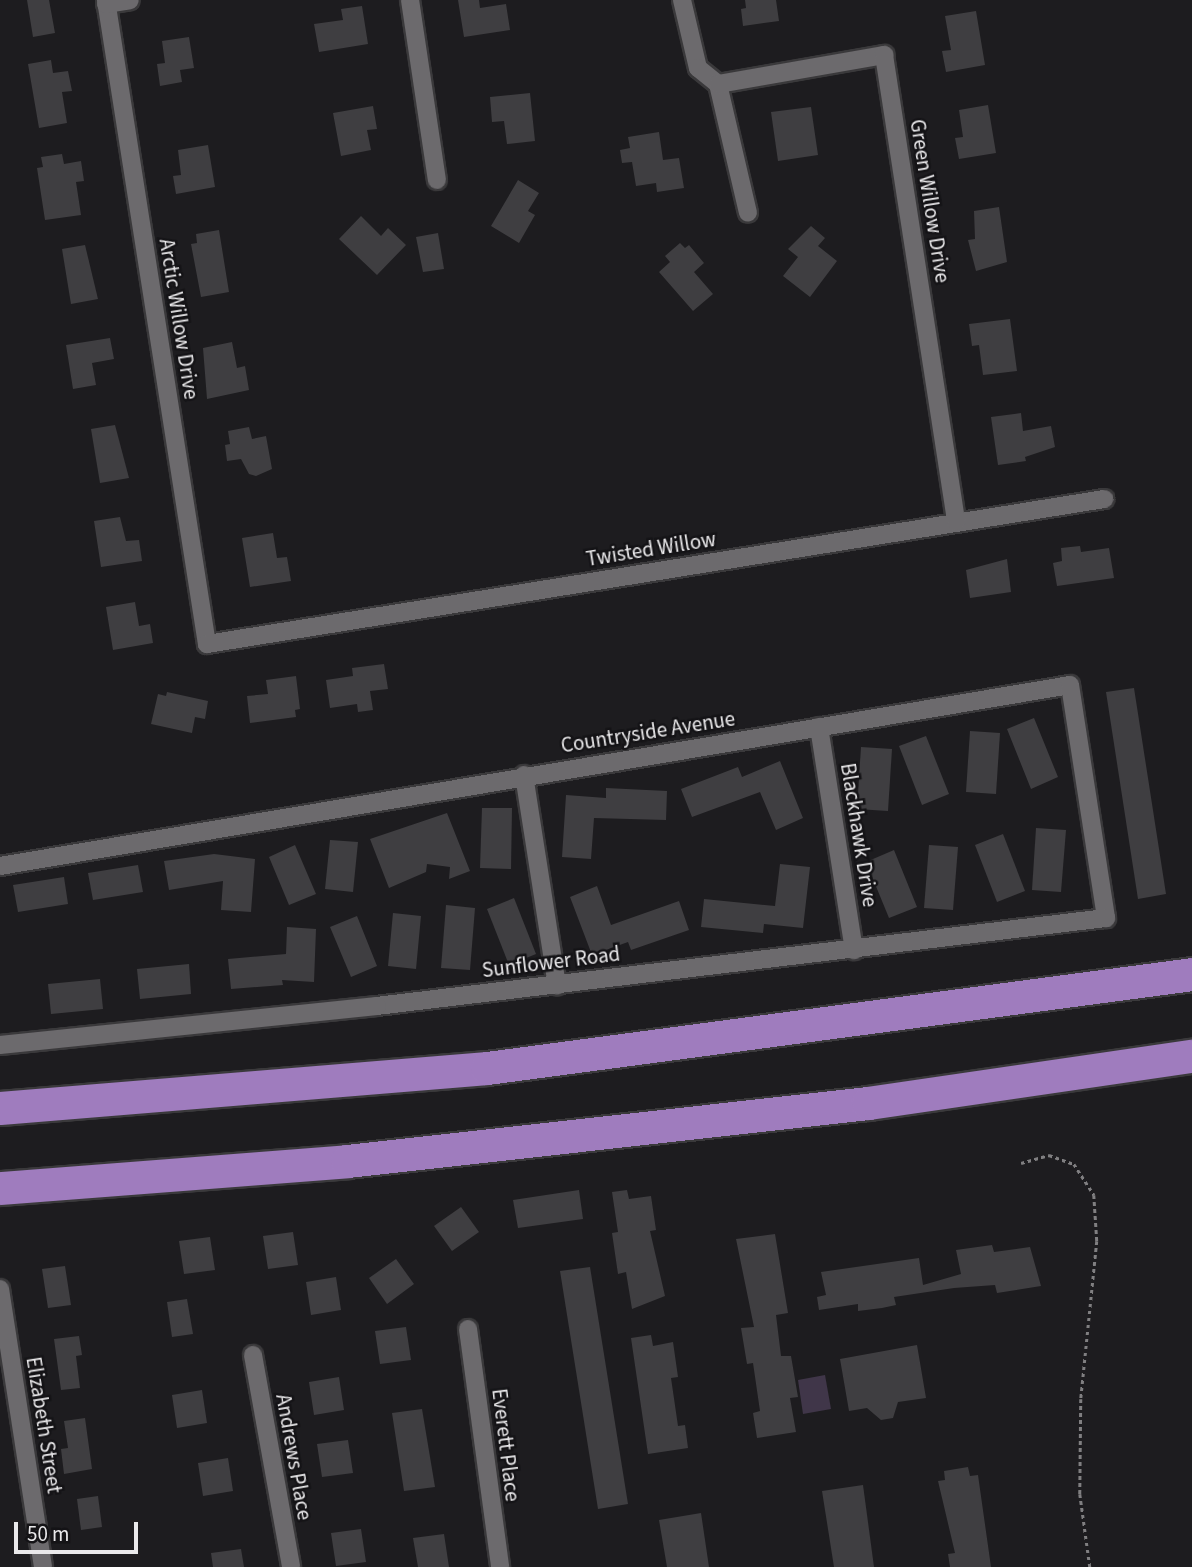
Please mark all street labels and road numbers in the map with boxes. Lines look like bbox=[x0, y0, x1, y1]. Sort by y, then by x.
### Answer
street label: Green Willow Drive bbox=[905, 118, 955, 284]
street label: Arctic Willow Drive bbox=[154, 237, 204, 401]
street label: Twisted Willow bbox=[584, 526, 718, 572]
street label: Countryside Avenue bbox=[559, 706, 737, 758]
street label: Blackhawk Drive bbox=[835, 761, 883, 909]
street label: Sunflower Road bbox=[481, 941, 621, 983]
street label: Elizabeth Street bbox=[21, 1355, 67, 1495]
street label: Everett Place bbox=[487, 1387, 525, 1503]
street label: Andrews Place bbox=[271, 1392, 317, 1522]

